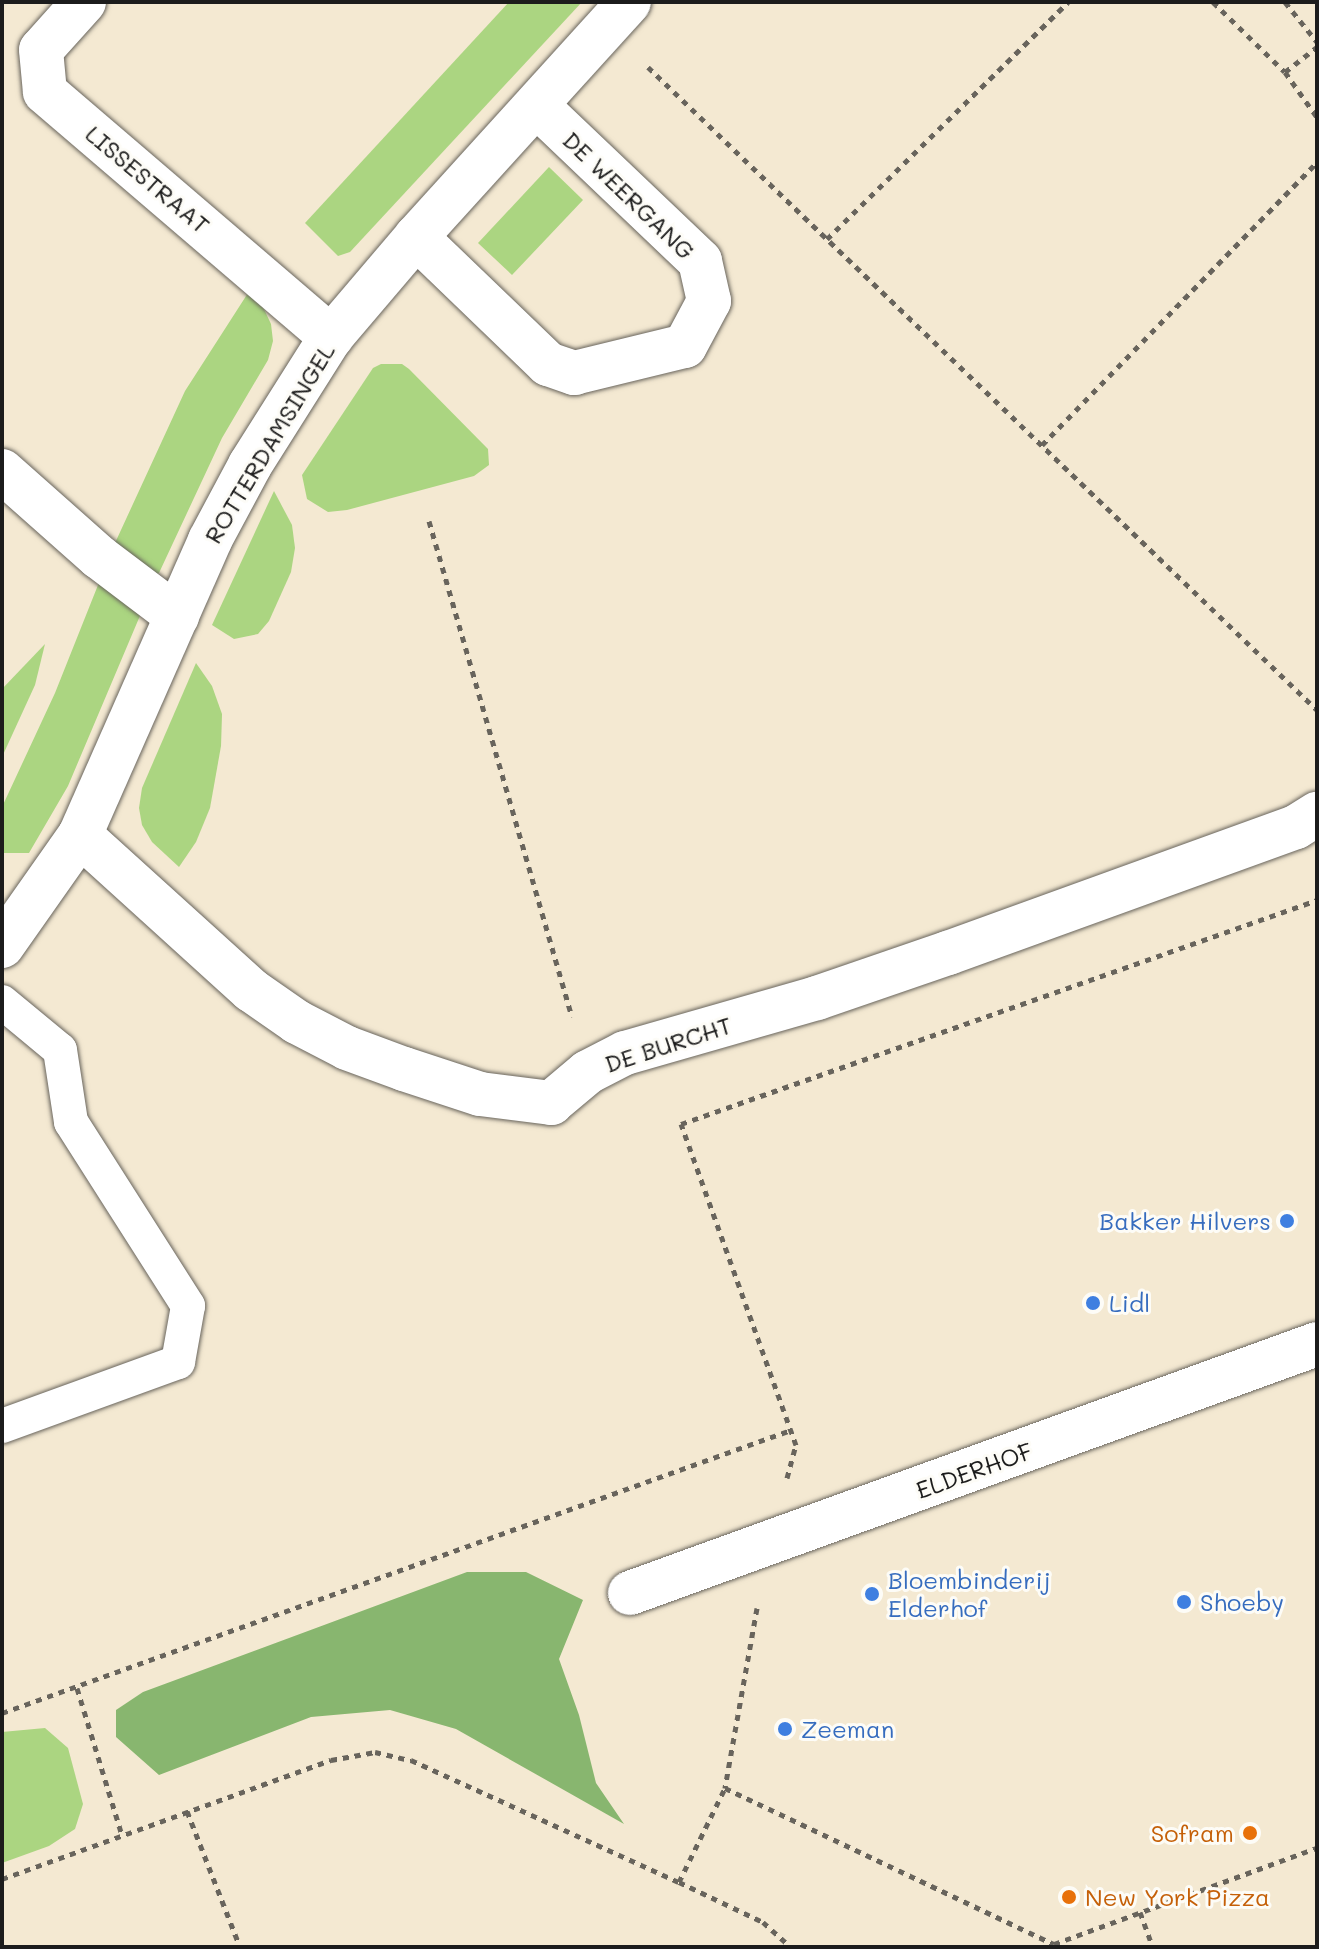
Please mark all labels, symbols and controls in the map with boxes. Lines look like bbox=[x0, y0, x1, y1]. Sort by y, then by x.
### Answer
street label: LISSESTRAAT bbox=[80, 119, 216, 239]
street label: DE WEERGANG bbox=[557, 125, 701, 265]
street label: ROTTERDAMSINGEL bbox=[198, 338, 340, 548]
street label: DE BURCHT bbox=[601, 1010, 735, 1078]
place label: Bakker Hilvers bbox=[1099, 1207, 1271, 1235]
marker: Bakker Hilvers bbox=[1278, 1212, 1296, 1230]
place label: Lidl bbox=[1109, 1289, 1150, 1317]
marker: Lidl bbox=[1084, 1294, 1102, 1312]
street label: ELDERHOF bbox=[912, 1436, 1036, 1504]
place label: Bloembinderij Elderhof bbox=[888, 1566, 1051, 1622]
marker: Bloembinderij Elderhof bbox=[863, 1585, 881, 1603]
place label: Shoeby bbox=[1200, 1588, 1284, 1616]
marker: Shoeby bbox=[1175, 1593, 1193, 1611]
place label: Zeeman bbox=[801, 1715, 894, 1743]
marker: Zeeman bbox=[776, 1720, 794, 1738]
place label: Sofram bbox=[1151, 1819, 1234, 1847]
marker: Sofram bbox=[1241, 1824, 1259, 1842]
place label: New York Pizza bbox=[1085, 1883, 1270, 1911]
marker: New York Pizza bbox=[1060, 1888, 1078, 1906]

